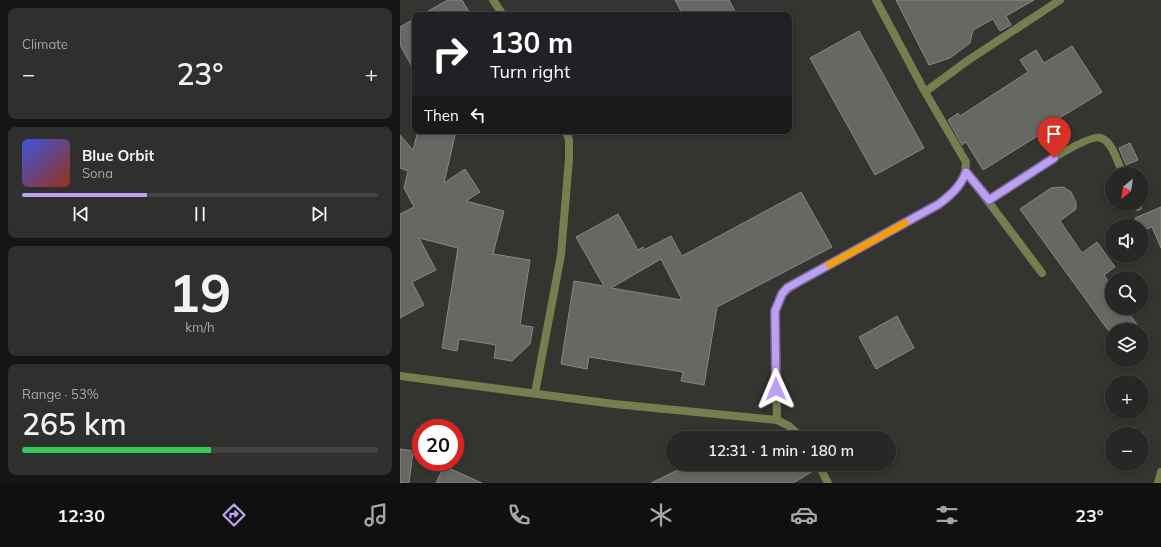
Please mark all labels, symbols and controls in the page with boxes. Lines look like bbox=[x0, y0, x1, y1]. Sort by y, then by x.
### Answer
text: 130 m bbox=[490, 25, 573, 60]
icon: right bbox=[424, 28, 476, 80]
text: Climate bbox=[22, 36, 68, 52]
text: 23° bbox=[176, 55, 224, 93]
text: − bbox=[22, 60, 35, 88]
text: + bbox=[365, 60, 378, 88]
text: Turn right bbox=[490, 60, 570, 83]
icon: left bbox=[467, 104, 489, 126]
text: Then bbox=[424, 106, 459, 125]
pin bbox=[1037, 117, 1071, 158]
icon: arrive bbox=[1043, 123, 1065, 145]
text: Blue Orbit bbox=[82, 146, 154, 165]
text: Sona bbox=[82, 165, 113, 181]
north arrow bbox=[1105, 167, 1149, 211]
map controls bbox=[1105, 167, 1149, 471]
icon: previous bbox=[70, 203, 92, 225]
icon: pause bbox=[189, 203, 211, 225]
icon: next bbox=[308, 203, 330, 225]
button: sound bbox=[1105, 219, 1149, 263]
text: 19 bbox=[169, 260, 231, 325]
button: search bbox=[1105, 271, 1149, 315]
text: km/h bbox=[185, 319, 215, 335]
button: layers bbox=[1105, 323, 1149, 367]
position arrow bbox=[755, 368, 797, 410]
button: + bbox=[1105, 375, 1149, 419]
text: Range · 53% bbox=[22, 386, 99, 402]
text: 265 km bbox=[22, 405, 127, 443]
speed limit sign: 20 bbox=[412, 419, 464, 471]
button: − bbox=[1105, 427, 1149, 471]
text: 12:31 · 1 min · 180 m bbox=[708, 441, 854, 460]
icon: directions bbox=[220, 501, 248, 529]
icon: music bbox=[362, 501, 390, 529]
icon: phone bbox=[505, 501, 533, 529]
icon: climate bbox=[647, 501, 675, 529]
icon: car bbox=[790, 501, 818, 529]
icon: filters bbox=[933, 501, 961, 529]
text: 12:30 bbox=[57, 504, 105, 527]
text: 23° bbox=[1075, 504, 1104, 527]

